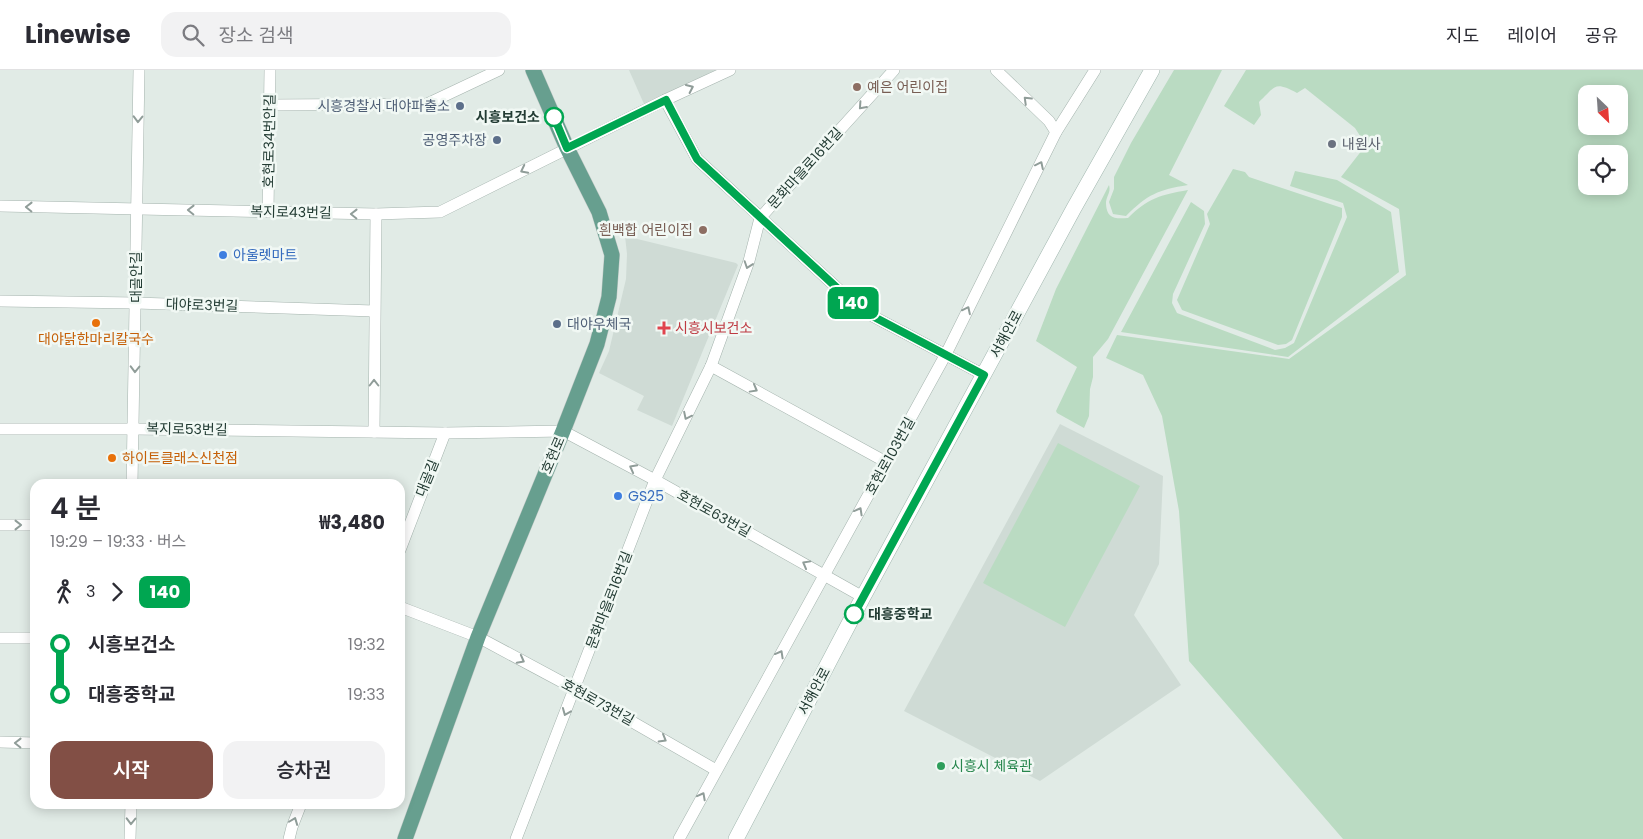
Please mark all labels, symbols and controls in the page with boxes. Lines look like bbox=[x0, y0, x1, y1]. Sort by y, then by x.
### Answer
search box bbox=[161, 12, 511, 57]
text: Linewise bbox=[25, 18, 131, 51]
icon: search bbox=[179, 21, 207, 49]
text: 장소 검색 bbox=[219, 22, 294, 49]
text: 지도 bbox=[1446, 23, 1479, 48]
text: 레이어 bbox=[1507, 23, 1557, 48]
text: 공유 bbox=[1585, 23, 1618, 48]
place label: 예은 어린이집 bbox=[867, 77, 948, 97]
marker: 예은 어린이집 bbox=[851, 81, 863, 93]
one-way arrow bbox=[685, 84, 694, 95]
north arrow bbox=[1578, 85, 1628, 135]
map controls bbox=[1578, 85, 1628, 195]
street label: 호현로34번안길 bbox=[258, 94, 280, 188]
place label: 시흥경찰서 대야파출소 bbox=[317, 96, 450, 116]
one-way arrow bbox=[1024, 97, 1033, 106]
marker: 시흥경찰서 대야파출소 bbox=[454, 100, 466, 112]
one-way arrow bbox=[859, 101, 868, 110]
place label: 시흥보건소 bbox=[476, 107, 540, 127]
marker: 시흥보건소 bbox=[544, 107, 564, 127]
one-way arrow bbox=[133, 115, 143, 123]
street label: 문화마을로16번길 bbox=[763, 123, 847, 213]
place label: 공영주차장 bbox=[423, 130, 487, 150]
marker: 공영주차장 bbox=[491, 134, 503, 146]
place label: 내원사 bbox=[1342, 134, 1381, 154]
marker: 내원사 bbox=[1326, 138, 1338, 150]
button: locate bbox=[1578, 145, 1628, 195]
one-way arrow bbox=[1034, 161, 1044, 170]
one-way arrow bbox=[520, 164, 529, 174]
one-way arrow bbox=[25, 201, 33, 212]
street label: 복지로43번길 bbox=[250, 201, 332, 223]
one-way arrow bbox=[187, 205, 195, 215]
one-way arrow bbox=[350, 209, 358, 219]
place label: 흰백합 어린이집 bbox=[599, 220, 693, 240]
marker: 흰백합 어린이집 bbox=[697, 224, 709, 236]
place label: 아울렛마트 bbox=[233, 245, 298, 265]
marker: 아울렛마트 bbox=[217, 249, 229, 261]
street label: 대골안길 bbox=[126, 251, 146, 303]
one-way arrow bbox=[743, 261, 753, 269]
line badge: 140 bbox=[824, 287, 882, 319]
text: 140 bbox=[838, 290, 868, 315]
street label: 대야로3번길 bbox=[165, 294, 239, 316]
one-way arrow bbox=[961, 306, 971, 315]
street label: 서해안로 bbox=[985, 306, 1027, 361]
place label: 대야우체국 bbox=[567, 314, 632, 334]
marker: 대야닭한마리칼국수 bbox=[90, 317, 102, 329]
marker: 대야우체국 bbox=[551, 318, 563, 330]
place label: 시흥시보건소 bbox=[675, 318, 752, 338]
marker: 시흥시보건소 bbox=[657, 321, 671, 335]
place label: 대야닭한마리칼국수 bbox=[38, 329, 154, 349]
one-way arrow bbox=[130, 365, 140, 373]
one-way arrow bbox=[369, 379, 379, 386]
one-way arrow bbox=[749, 383, 758, 393]
one-way arrow bbox=[683, 411, 693, 420]
street label: 호현로103번길 bbox=[860, 414, 920, 498]
street label: 복지로53번길 bbox=[146, 418, 228, 440]
street label: 호현로 bbox=[536, 433, 570, 477]
place label: 하이트클래스신천점 bbox=[122, 448, 238, 468]
marker: 하이트클래스신천점 bbox=[106, 452, 118, 464]
street label: 대골길 bbox=[410, 456, 444, 500]
one-way arrow bbox=[629, 464, 638, 474]
street label: 호현로63번길 bbox=[673, 484, 755, 542]
place label: GS25 bbox=[628, 486, 664, 506]
text: 4 분 bbox=[50, 489, 101, 528]
marker: GS25 bbox=[612, 490, 624, 502]
one-way arrow bbox=[853, 508, 863, 517]
text: ₩3,480 bbox=[319, 509, 385, 536]
one-way arrow bbox=[14, 520, 22, 530]
text: 19:29 – 19:33 · 버스 bbox=[50, 530, 186, 553]
street label: 문화마을로16번길 bbox=[581, 548, 637, 652]
one-way arrow bbox=[802, 560, 811, 570]
icon: walk bbox=[50, 578, 78, 606]
icon: forward bbox=[103, 578, 131, 606]
text: 140 bbox=[149, 579, 180, 604]
text: 3 bbox=[86, 580, 95, 603]
marker: 대흥중학교 bbox=[844, 604, 864, 624]
place label: 대흥중학교 bbox=[868, 604, 933, 624]
text: 시흥보건소 bbox=[88, 631, 175, 658]
text: 19:32 bbox=[348, 633, 385, 656]
one-way arrow bbox=[774, 650, 784, 659]
one-way arrow bbox=[515, 654, 524, 664]
street label: 서해안로 bbox=[793, 663, 835, 718]
street label: 호현로73번길 bbox=[558, 674, 638, 730]
text: 대흥중학교 bbox=[88, 681, 175, 708]
text: 19:33 bbox=[348, 683, 385, 706]
one-way arrow bbox=[562, 707, 572, 716]
one-way arrow bbox=[657, 733, 666, 743]
one-way arrow bbox=[13, 738, 21, 748]
button: 시작 bbox=[50, 741, 213, 799]
button: 승차권 bbox=[223, 741, 385, 799]
place label: 시흥시 체육관 bbox=[951, 756, 1032, 776]
marker: 시흥시 체육관 bbox=[935, 760, 947, 772]
one-way arrow bbox=[696, 792, 706, 801]
one-way arrow bbox=[288, 817, 299, 826]
one-way arrow bbox=[126, 818, 136, 826]

